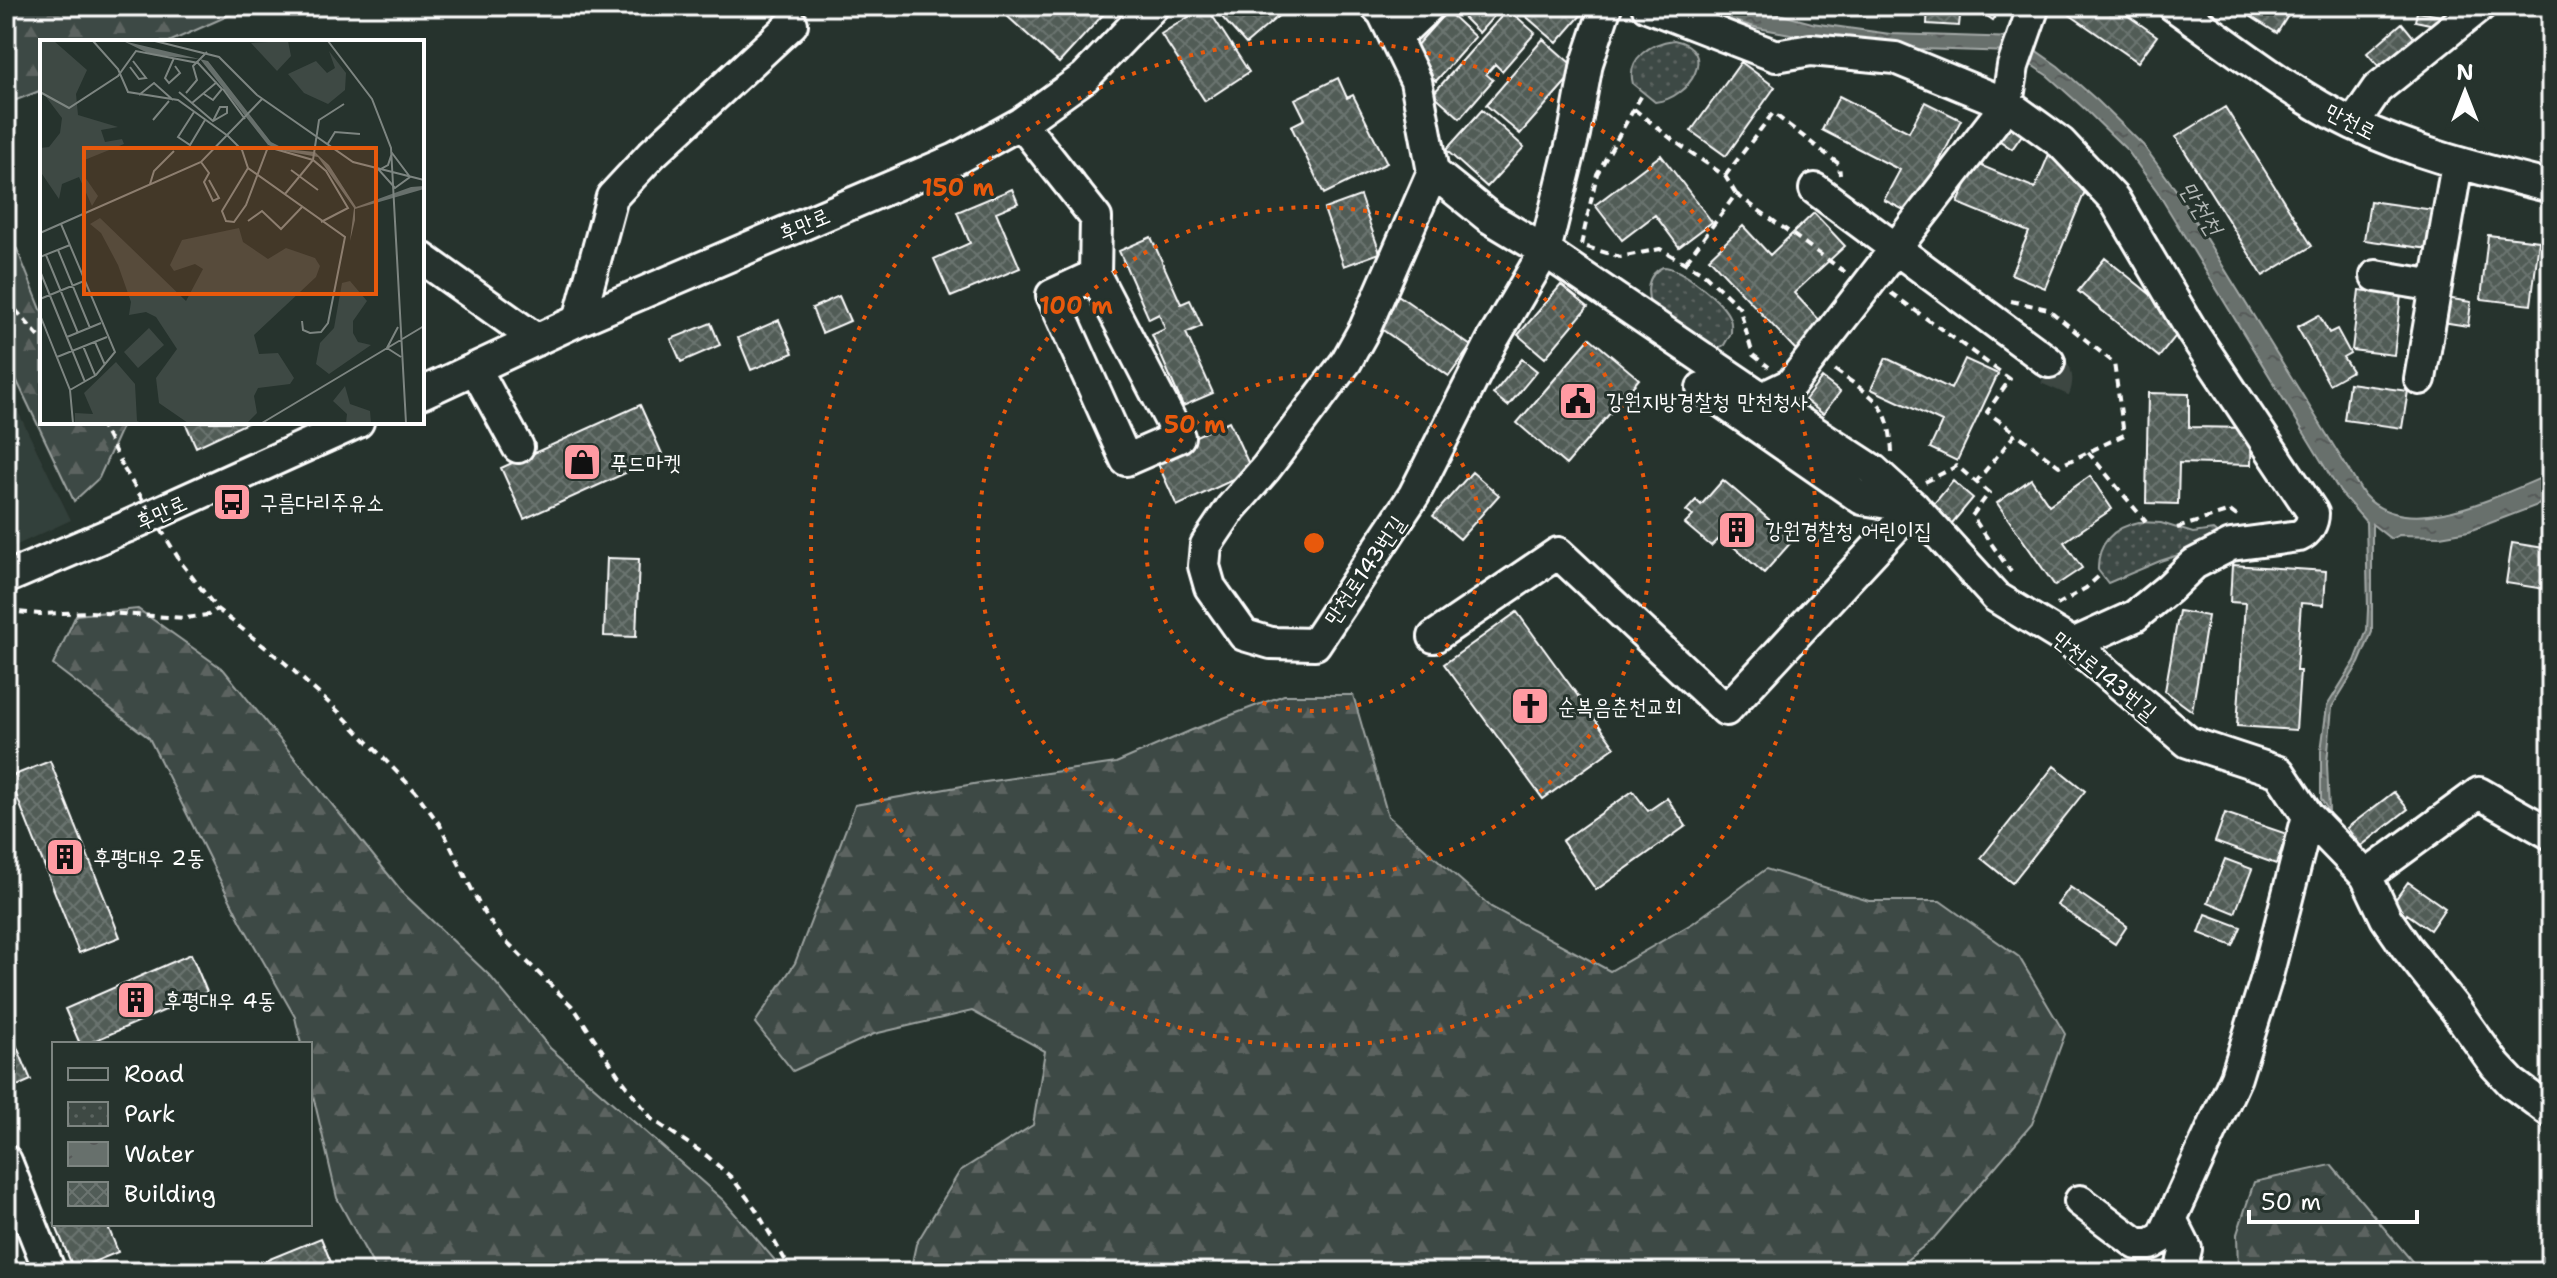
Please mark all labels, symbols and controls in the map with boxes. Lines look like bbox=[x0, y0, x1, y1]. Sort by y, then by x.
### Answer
inset map bbox=[40, 40, 424, 424]
north arrow bbox=[2425, 52, 2505, 132]
text: N bbox=[2456, 58, 2474, 87]
street label: 만천로 bbox=[2321, 96, 2381, 146]
text: 150 m bbox=[922, 172, 994, 204]
water label: 만천천 bbox=[2172, 175, 2231, 243]
street label: 후만로 bbox=[774, 201, 834, 248]
text: 100 m bbox=[1039, 290, 1113, 322]
public building icon: 강원지방경찰청 만천청사 bbox=[1557, 380, 1599, 422]
place label: 강원지방경찰청 만천청사 bbox=[1606, 387, 1808, 416]
text: 50 m bbox=[1164, 409, 1226, 441]
shop icon: 푸드마켓 bbox=[561, 441, 603, 483]
place label: 푸드마켓 bbox=[610, 448, 681, 477]
bus stop icon: 구름다리주유소 bbox=[211, 481, 253, 523]
street label: 후만로 bbox=[131, 488, 191, 537]
place label: 구름다리주유소 bbox=[260, 488, 384, 517]
building icon: 강원경찰청 어린이집 bbox=[1716, 509, 1758, 551]
street label: 만천로143번길 bbox=[1317, 510, 1412, 631]
place label: 강원경찰청 어린이집 bbox=[1765, 516, 1932, 545]
centre of rings bbox=[1300, 529, 1328, 557]
street label: 만천로143번길 bbox=[2047, 624, 2163, 726]
church icon: 순복음춘천교회 bbox=[1509, 685, 1551, 727]
place label: 순복음춘천교회 bbox=[1558, 692, 1682, 721]
building icon: 후평대우 2동 bbox=[44, 836, 86, 878]
place label: 후평대우 2동 bbox=[93, 843, 204, 872]
building icon: 후평대우 4동 bbox=[115, 979, 157, 1021]
place label: 후평대우 4동 bbox=[164, 986, 275, 1015]
legend bbox=[52, 1042, 312, 1226]
text: Road bbox=[124, 1058, 184, 1090]
text: Park bbox=[124, 1098, 176, 1130]
text: Water bbox=[124, 1138, 195, 1170]
scale bar bbox=[2249, 1174, 2417, 1224]
text: Building bbox=[124, 1178, 216, 1210]
text: 50 m bbox=[2261, 1186, 2321, 1218]

